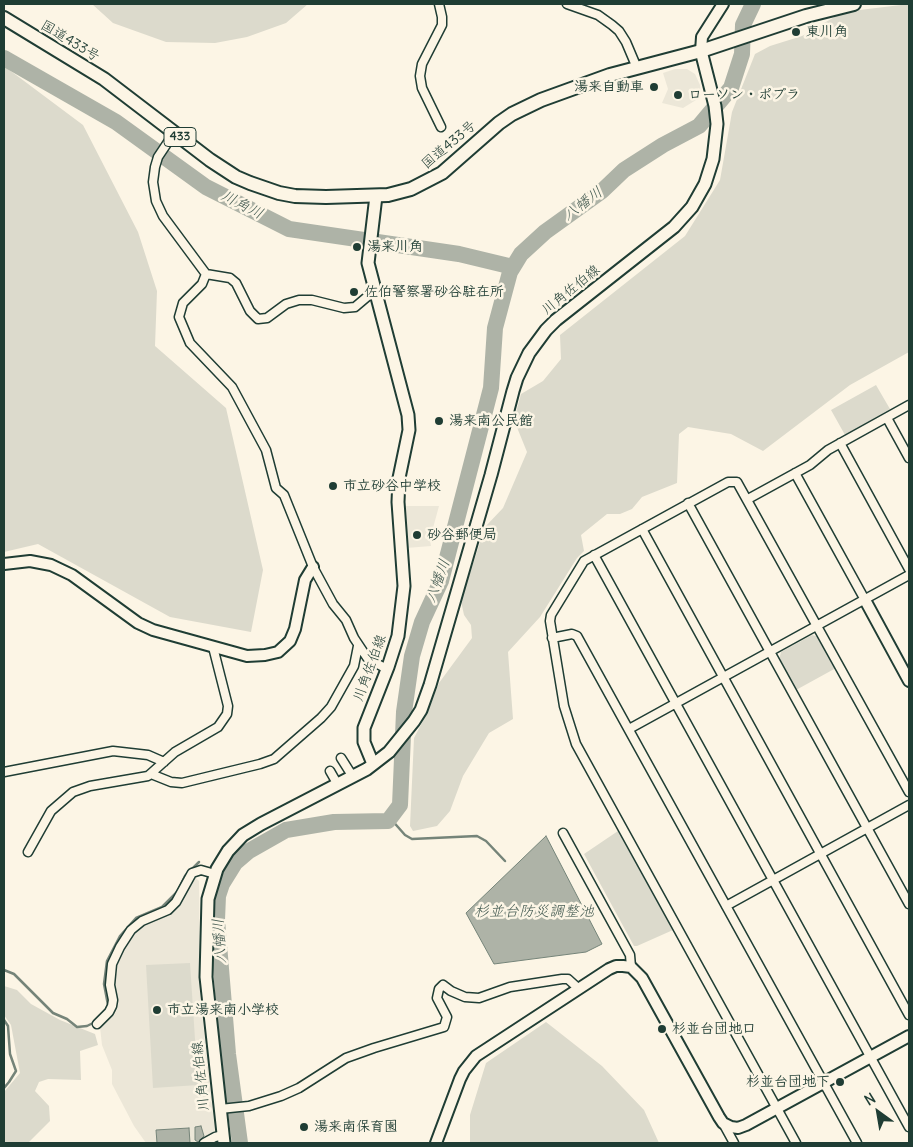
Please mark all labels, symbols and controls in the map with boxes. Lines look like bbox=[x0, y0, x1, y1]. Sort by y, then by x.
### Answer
street label: 国道433号 bbox=[37, 17, 103, 65]
place label: 東川角 bbox=[806, 24, 848, 40]
marker: 東川角 bbox=[790, 26, 802, 38]
place label: 湯来自動車 bbox=[574, 79, 644, 95]
marker: 湯来自動車 bbox=[648, 81, 660, 93]
place label: ローソン・ポプラ bbox=[688, 87, 800, 103]
marker: ローソン・ポプラ bbox=[672, 89, 684, 101]
street label: 国道433号 bbox=[418, 117, 480, 173]
road number: 433 bbox=[164, 128, 196, 146]
water label: 八幡川 bbox=[560, 183, 606, 225]
water label: 川角川 bbox=[218, 187, 266, 223]
place label: 湯来川角 bbox=[367, 239, 423, 255]
marker: 湯来川角 bbox=[351, 241, 363, 253]
street label: 川角佐伯線 bbox=[539, 261, 603, 319]
place label: 佐伯警察署砂谷駐在所 bbox=[364, 284, 504, 300]
marker: 佐伯警察署砂谷駐在所 bbox=[348, 286, 360, 298]
place label: 湯来南公民館 bbox=[449, 413, 533, 429]
marker: 湯来南公民館 bbox=[433, 415, 445, 427]
place label: 市立砂谷中学校 bbox=[343, 478, 441, 494]
marker: 市立砂谷中学校 bbox=[327, 480, 339, 492]
place label: 砂谷郵便局 bbox=[427, 527, 497, 543]
marker: 砂谷郵便局 bbox=[411, 529, 423, 541]
water label: 八幡川 bbox=[422, 557, 454, 605]
street label: 川角佐伯線 bbox=[350, 632, 390, 704]
water label: 杉並台防災調整池 bbox=[474, 903, 594, 921]
water label: 八幡川 bbox=[209, 918, 231, 964]
place label: 市立湯来南小学校 bbox=[167, 1002, 279, 1018]
marker: 市立湯来南小学校 bbox=[151, 1004, 163, 1016]
place label: 杉並台団地口 bbox=[672, 1021, 756, 1037]
marker: 杉並台団地口 bbox=[656, 1023, 668, 1035]
street label: 川角佐伯線 bbox=[189, 1040, 213, 1112]
place label: 杉並台団地下 bbox=[746, 1074, 830, 1090]
marker: 杉並台団地下 bbox=[834, 1076, 846, 1088]
north arrow bbox=[853, 1087, 903, 1137]
text: N bbox=[861, 1089, 879, 1109]
place label: 湯来南保育園 bbox=[314, 1119, 398, 1135]
marker: 湯来南保育園 bbox=[298, 1121, 310, 1133]

